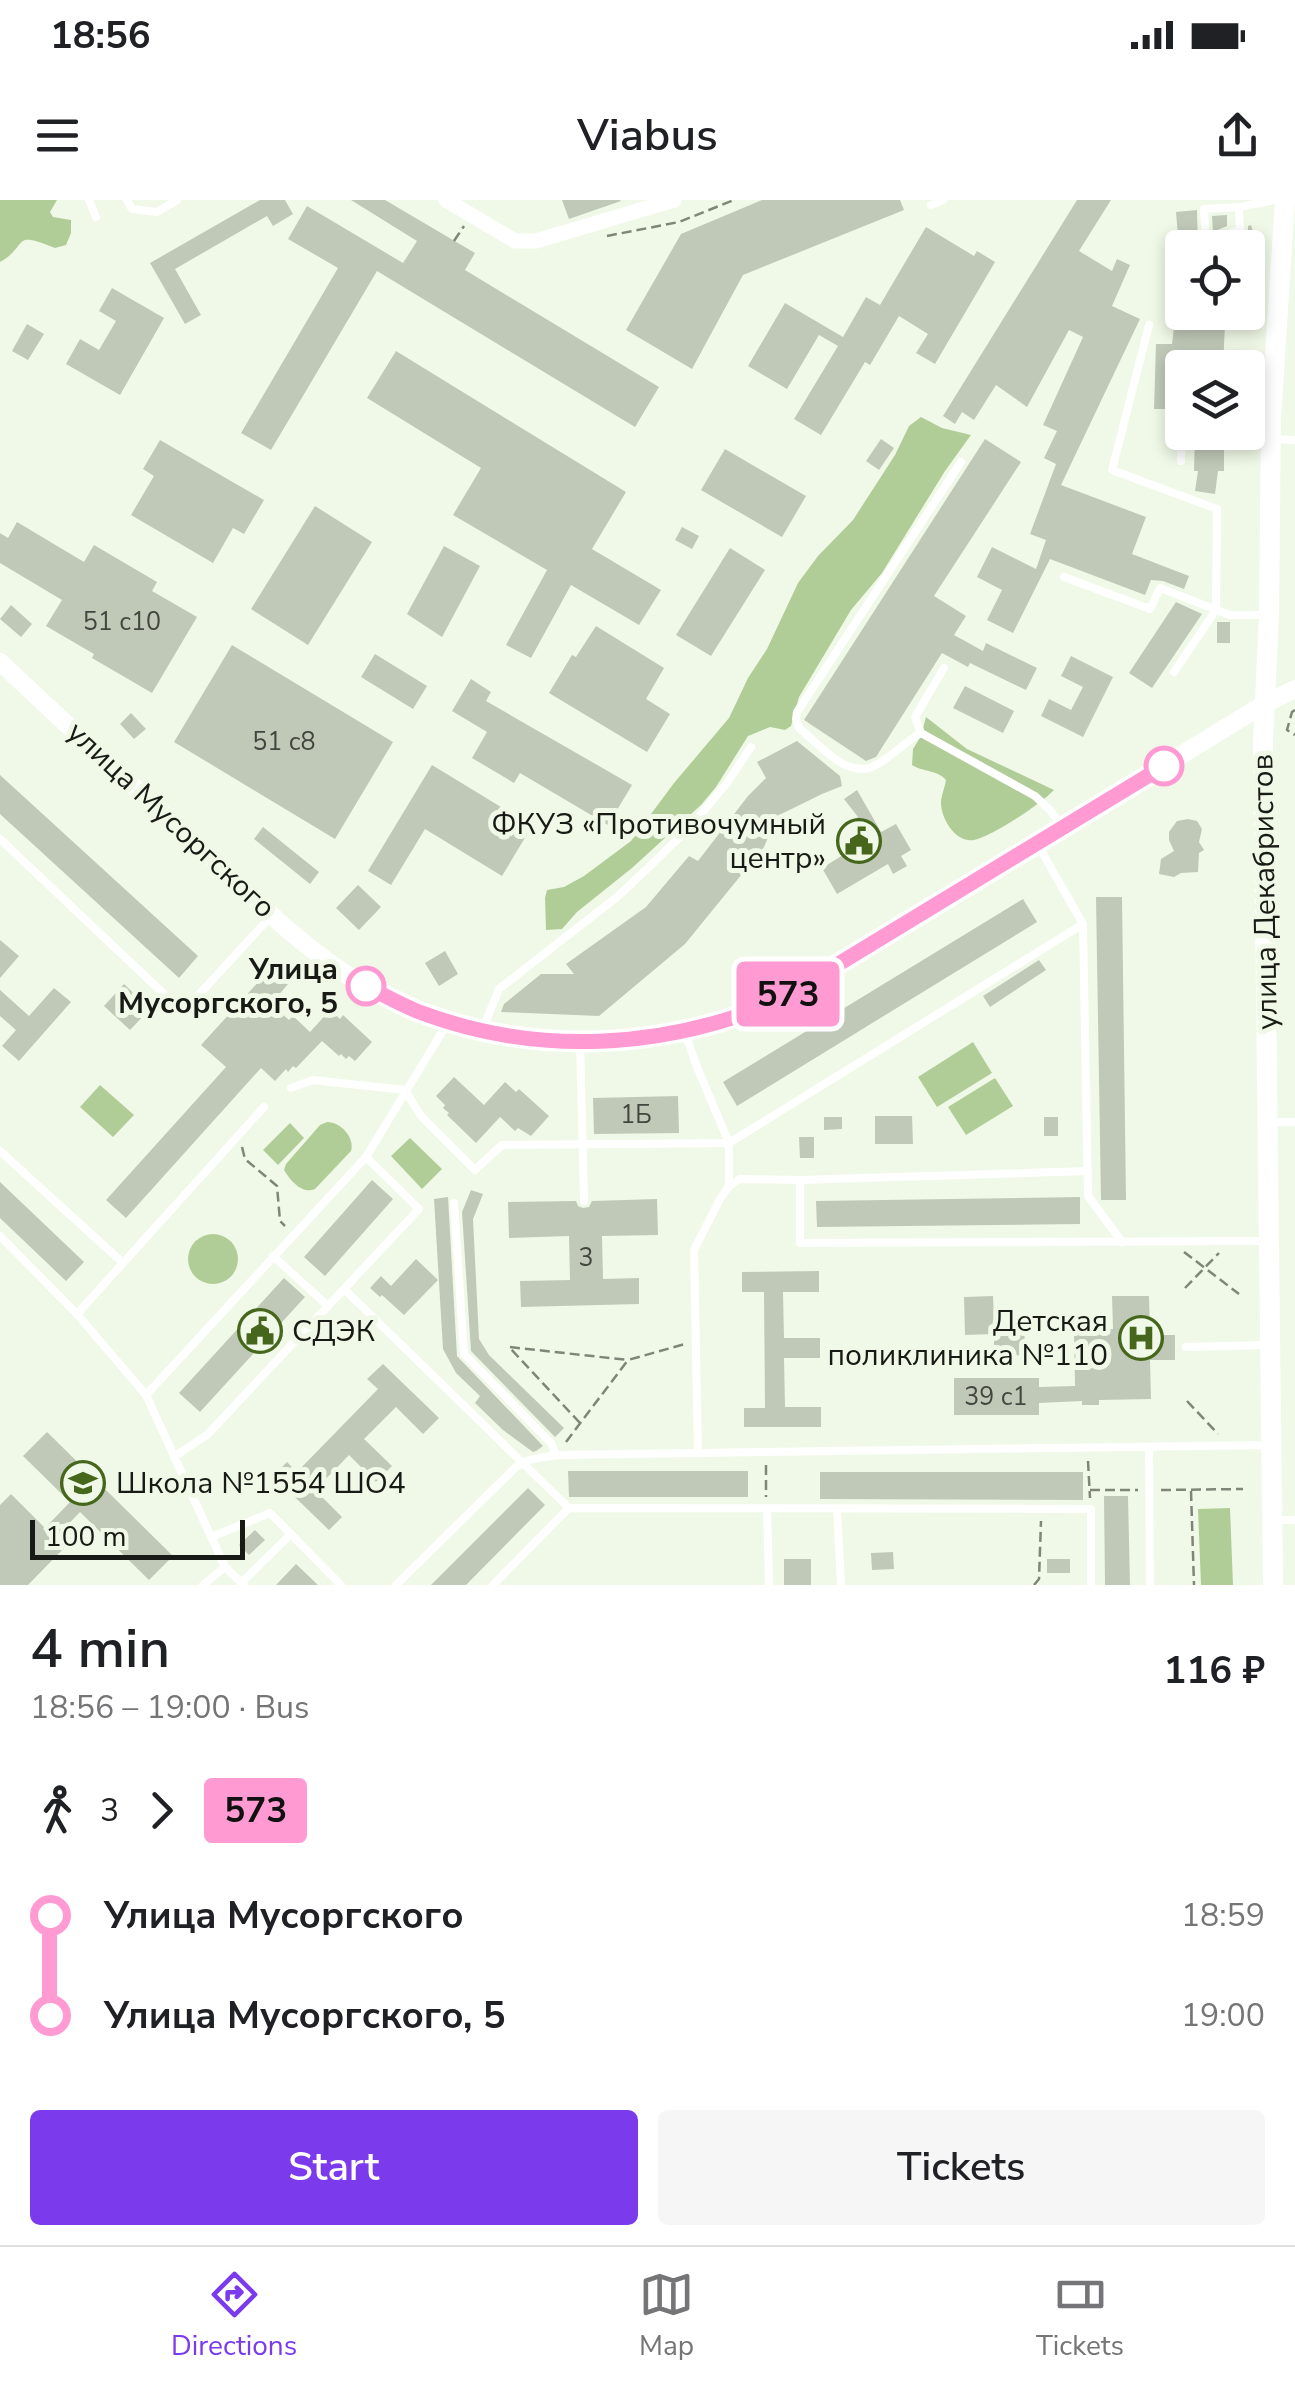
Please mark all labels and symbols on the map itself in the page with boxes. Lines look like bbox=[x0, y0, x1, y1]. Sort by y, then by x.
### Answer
house number: 51 с10 bbox=[83, 605, 161, 639]
street label: улица Мусоргского bbox=[58, 712, 284, 928]
house number: 51 с8 bbox=[252, 725, 316, 759]
unlabelled marker bbox=[1145, 747, 1183, 785]
street label: улица Декабристов bbox=[1242, 754, 1288, 1030]
place label: ФКУЗ «Противочумный центр» bbox=[491, 804, 826, 879]
public building icon: ФКУЗ «Противочумный центр» bbox=[836, 818, 882, 864]
place label: Улица Мусоргского, 5 bbox=[118, 949, 338, 1024]
line badge: 573 bbox=[730, 962, 846, 1026]
marker: Улица Мусоргского, 5 bbox=[347, 967, 385, 1005]
house number: 1Б bbox=[620, 1098, 652, 1132]
house number: 3 bbox=[578, 1241, 594, 1275]
place label: Детская поликлиника №110 bbox=[827, 1301, 1108, 1376]
public building icon: СДЭК bbox=[237, 1308, 283, 1354]
place label: СДЭК bbox=[292, 1311, 375, 1352]
hospital icon: Детская поликлиника №110 bbox=[1118, 1315, 1164, 1361]
house number: 39 с1 bbox=[964, 1380, 1028, 1414]
school or university icon: Школа №1554 ШО4 bbox=[60, 1460, 106, 1506]
place label: Школа №1554 ШО4 bbox=[116, 1463, 406, 1504]
scale bar bbox=[30, 1515, 245, 1560]

